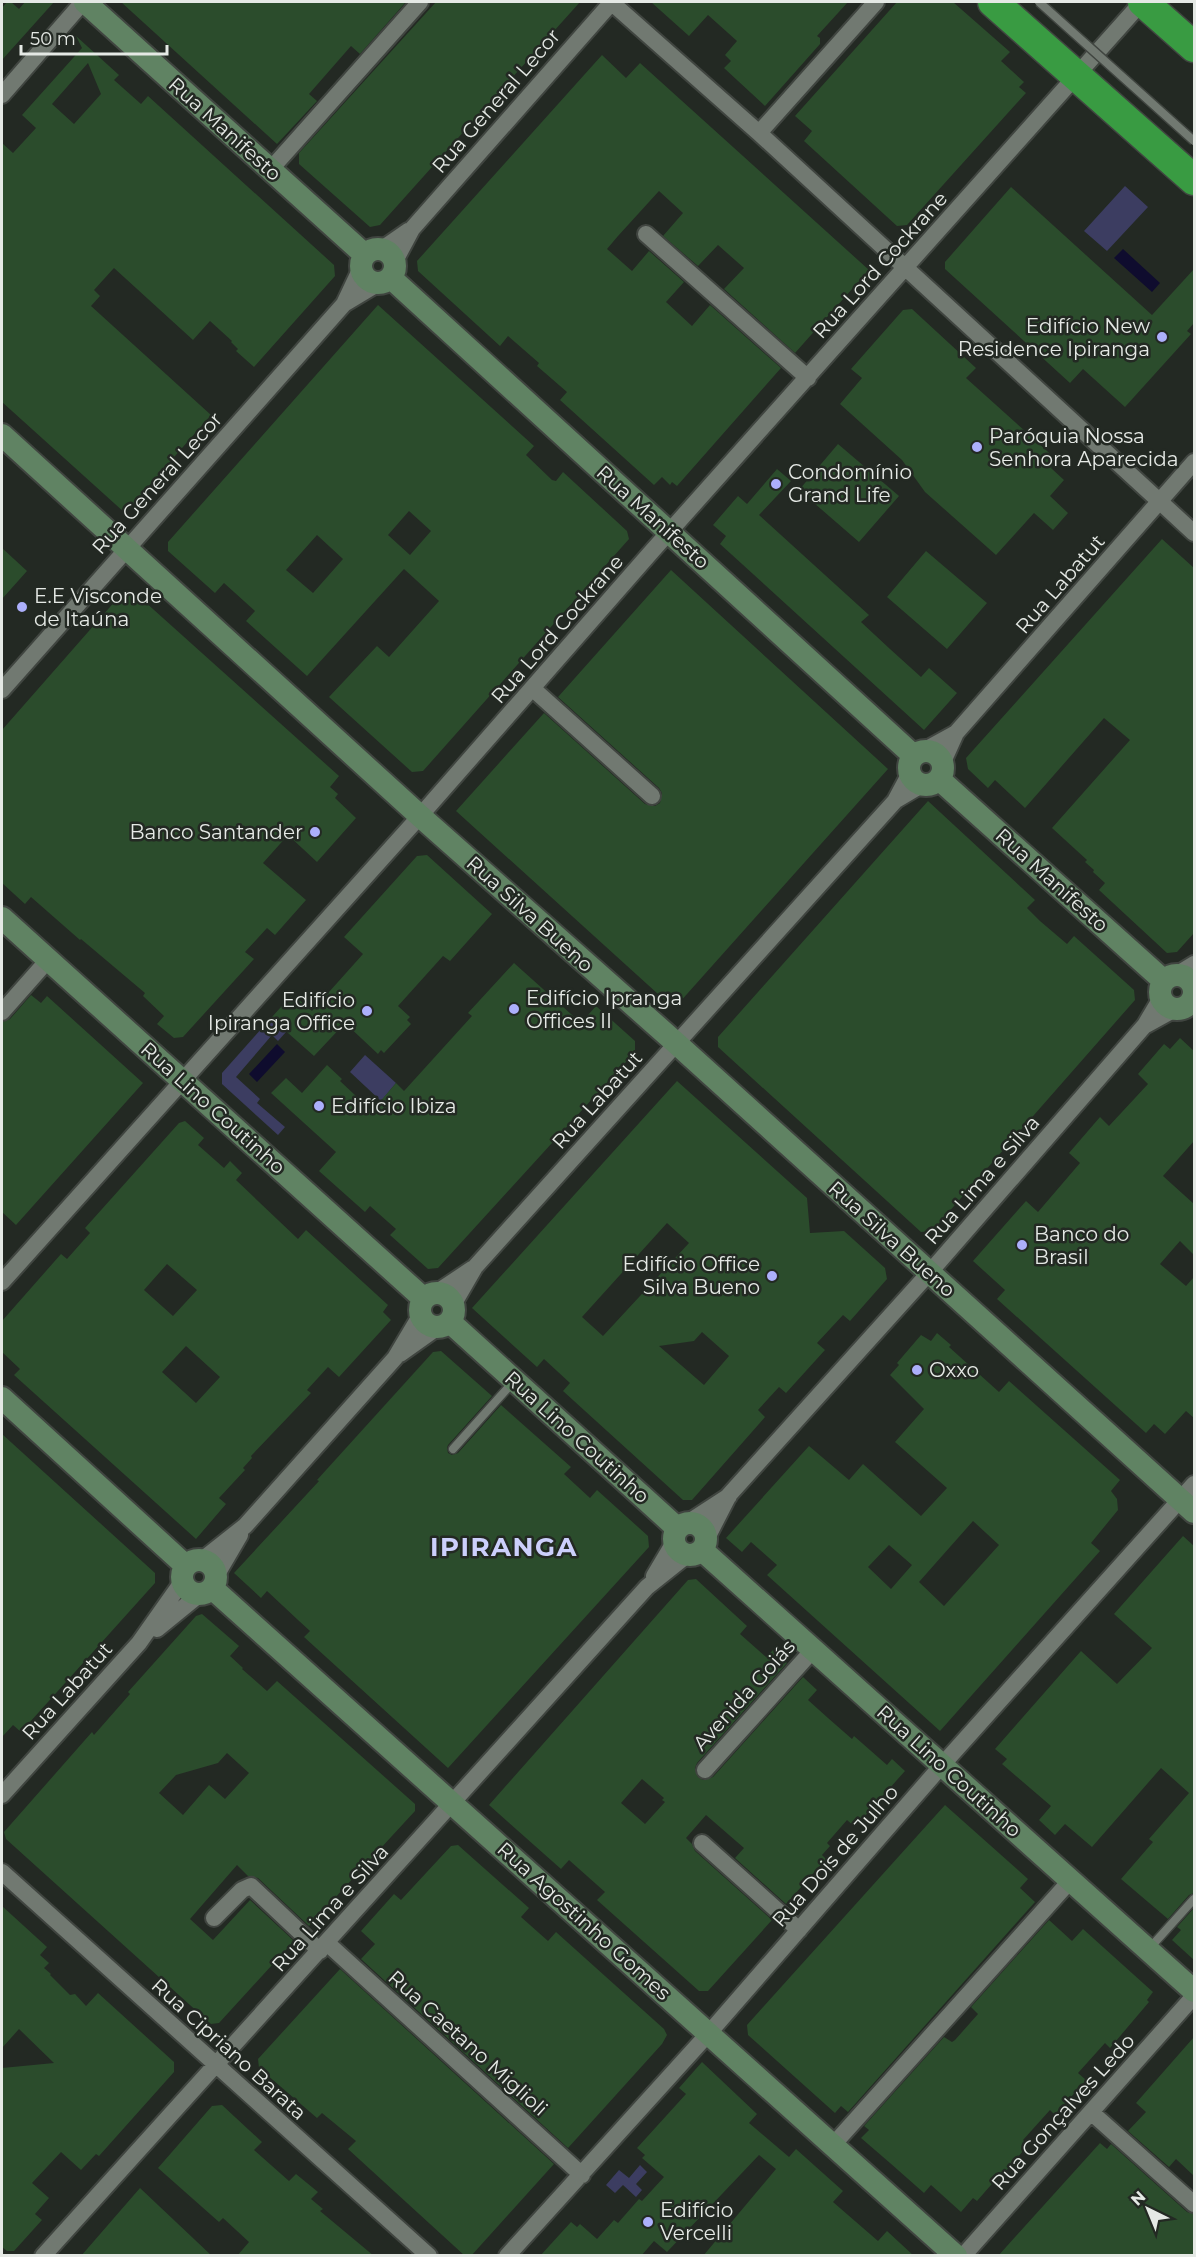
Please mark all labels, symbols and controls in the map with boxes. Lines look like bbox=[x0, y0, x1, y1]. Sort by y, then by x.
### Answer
scale bar bbox=[21, 18, 166, 56]
street label: Rua General Lecor bbox=[427, 24, 565, 178]
text: 50 m bbox=[30, 28, 76, 50]
street label: Rua Manifesto bbox=[164, 72, 286, 186]
street label: Rua Lord Cockrane bbox=[808, 187, 952, 343]
place label: Edifício New Residence Ipiranga bbox=[958, 314, 1150, 361]
marker: Edifício New Residence Ipiranga bbox=[1155, 330, 1169, 344]
street label: Rua General Lecor bbox=[87, 407, 227, 559]
place label: Paróquia Nossa Senhora Aparecida bbox=[989, 424, 1179, 471]
marker: Paróquia Nossa Senhora Aparecida bbox=[970, 440, 984, 454]
street label: Rua Manifesto bbox=[592, 460, 714, 574]
place label: Condomínio Grand Life bbox=[788, 460, 912, 507]
marker: Condomínio Grand Life bbox=[769, 477, 783, 491]
street label: Rua Labatut bbox=[1010, 530, 1110, 638]
street label: Rua Lord Cockrane bbox=[486, 550, 628, 708]
place label: E.E Visconde de Itaúna bbox=[34, 584, 162, 631]
marker: E.E Visconde de Itaúna bbox=[15, 600, 29, 614]
place label: Banco Santander bbox=[129, 820, 303, 844]
street label: Rua Manifesto bbox=[991, 823, 1113, 937]
marker: Banco Santander bbox=[308, 825, 322, 839]
street label: Rua Silva Bueno bbox=[462, 851, 598, 977]
place label: Edifício Ipranga Offices II bbox=[526, 986, 682, 1033]
place label: Edifício Ipiranga Office bbox=[208, 988, 355, 1035]
marker: Edifício Ipranga Offices II bbox=[507, 1002, 521, 1016]
marker: Edifício Ipiranga Office bbox=[360, 1004, 374, 1018]
street label: Rua Lino Coutinho bbox=[136, 1037, 290, 1179]
street label: Rua Labatut bbox=[547, 1046, 647, 1154]
place label: Edifício Ibiza bbox=[331, 1094, 457, 1118]
marker: Edifício Ibiza bbox=[312, 1099, 326, 1113]
street label: Rua Lima e Silva bbox=[919, 1111, 1045, 1249]
street label: Rua Silva Bueno bbox=[824, 1176, 960, 1302]
place label: Banco do Brasil bbox=[1034, 1222, 1129, 1269]
marker: Banco do Brasil bbox=[1015, 1238, 1029, 1252]
place label: Edifício Office Silva Bueno bbox=[623, 1252, 760, 1299]
marker: Edifício Office Silva Bueno bbox=[765, 1269, 779, 1283]
place label: Oxxo bbox=[929, 1358, 979, 1382]
marker: Oxxo bbox=[910, 1363, 924, 1377]
street label: Rua Lino Coutinho bbox=[500, 1366, 654, 1508]
district label: IPIRANGA bbox=[430, 1531, 578, 1563]
street label: Avenida Goiás bbox=[688, 1634, 800, 1755]
street label: Rua Labatut bbox=[17, 1637, 117, 1745]
street label: Rua Lino Coutinho bbox=[872, 1700, 1026, 1842]
street label: Rua Dois de Julho bbox=[767, 1780, 903, 1932]
street label: Rua Agostinho Gomes bbox=[493, 1837, 676, 2005]
street label: Rua Lima e Silva bbox=[267, 1839, 393, 1977]
street label: Rua Caetano Miglioli bbox=[383, 1965, 553, 2121]
street label: Rua Cipriano Barata bbox=[147, 1973, 311, 2125]
street label: Rua Gonçalves Ledo bbox=[986, 2029, 1140, 2195]
north arrow bbox=[1118, 2179, 1178, 2239]
text: N bbox=[1127, 2187, 1149, 2210]
place label: Edifício Vercelli bbox=[660, 2198, 733, 2245]
marker: Edifício Vercelli bbox=[641, 2215, 655, 2229]

